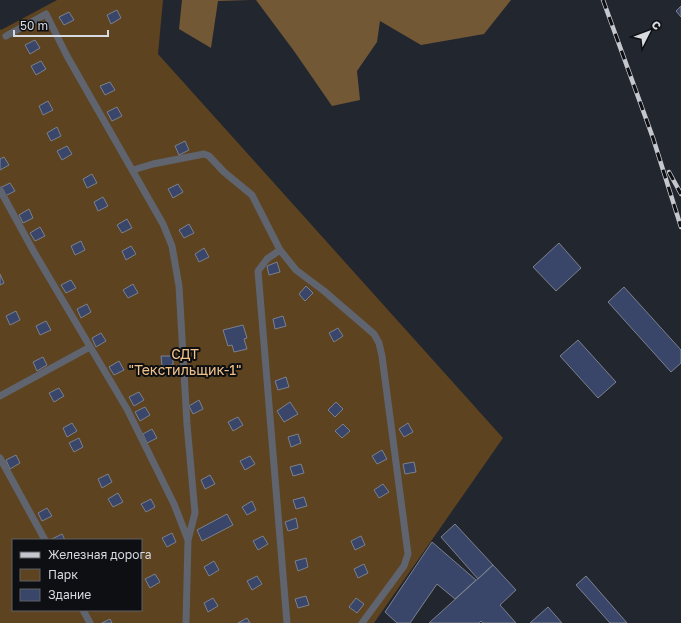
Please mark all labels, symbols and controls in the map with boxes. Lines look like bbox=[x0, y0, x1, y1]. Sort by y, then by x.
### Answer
scale bar bbox=[14, 12, 108, 38]
north arrow bbox=[629, 12, 669, 52]
text: 50 m bbox=[20, 18, 48, 33]
text: С bbox=[649, 18, 664, 32]
park label: СДТ "Текстильщик-1" bbox=[128, 345, 242, 378]
legend bbox=[12, 539, 142, 611]
text: Железная дорога bbox=[48, 547, 151, 562]
text: Парк bbox=[48, 567, 78, 582]
text: Здание bbox=[48, 587, 91, 602]

